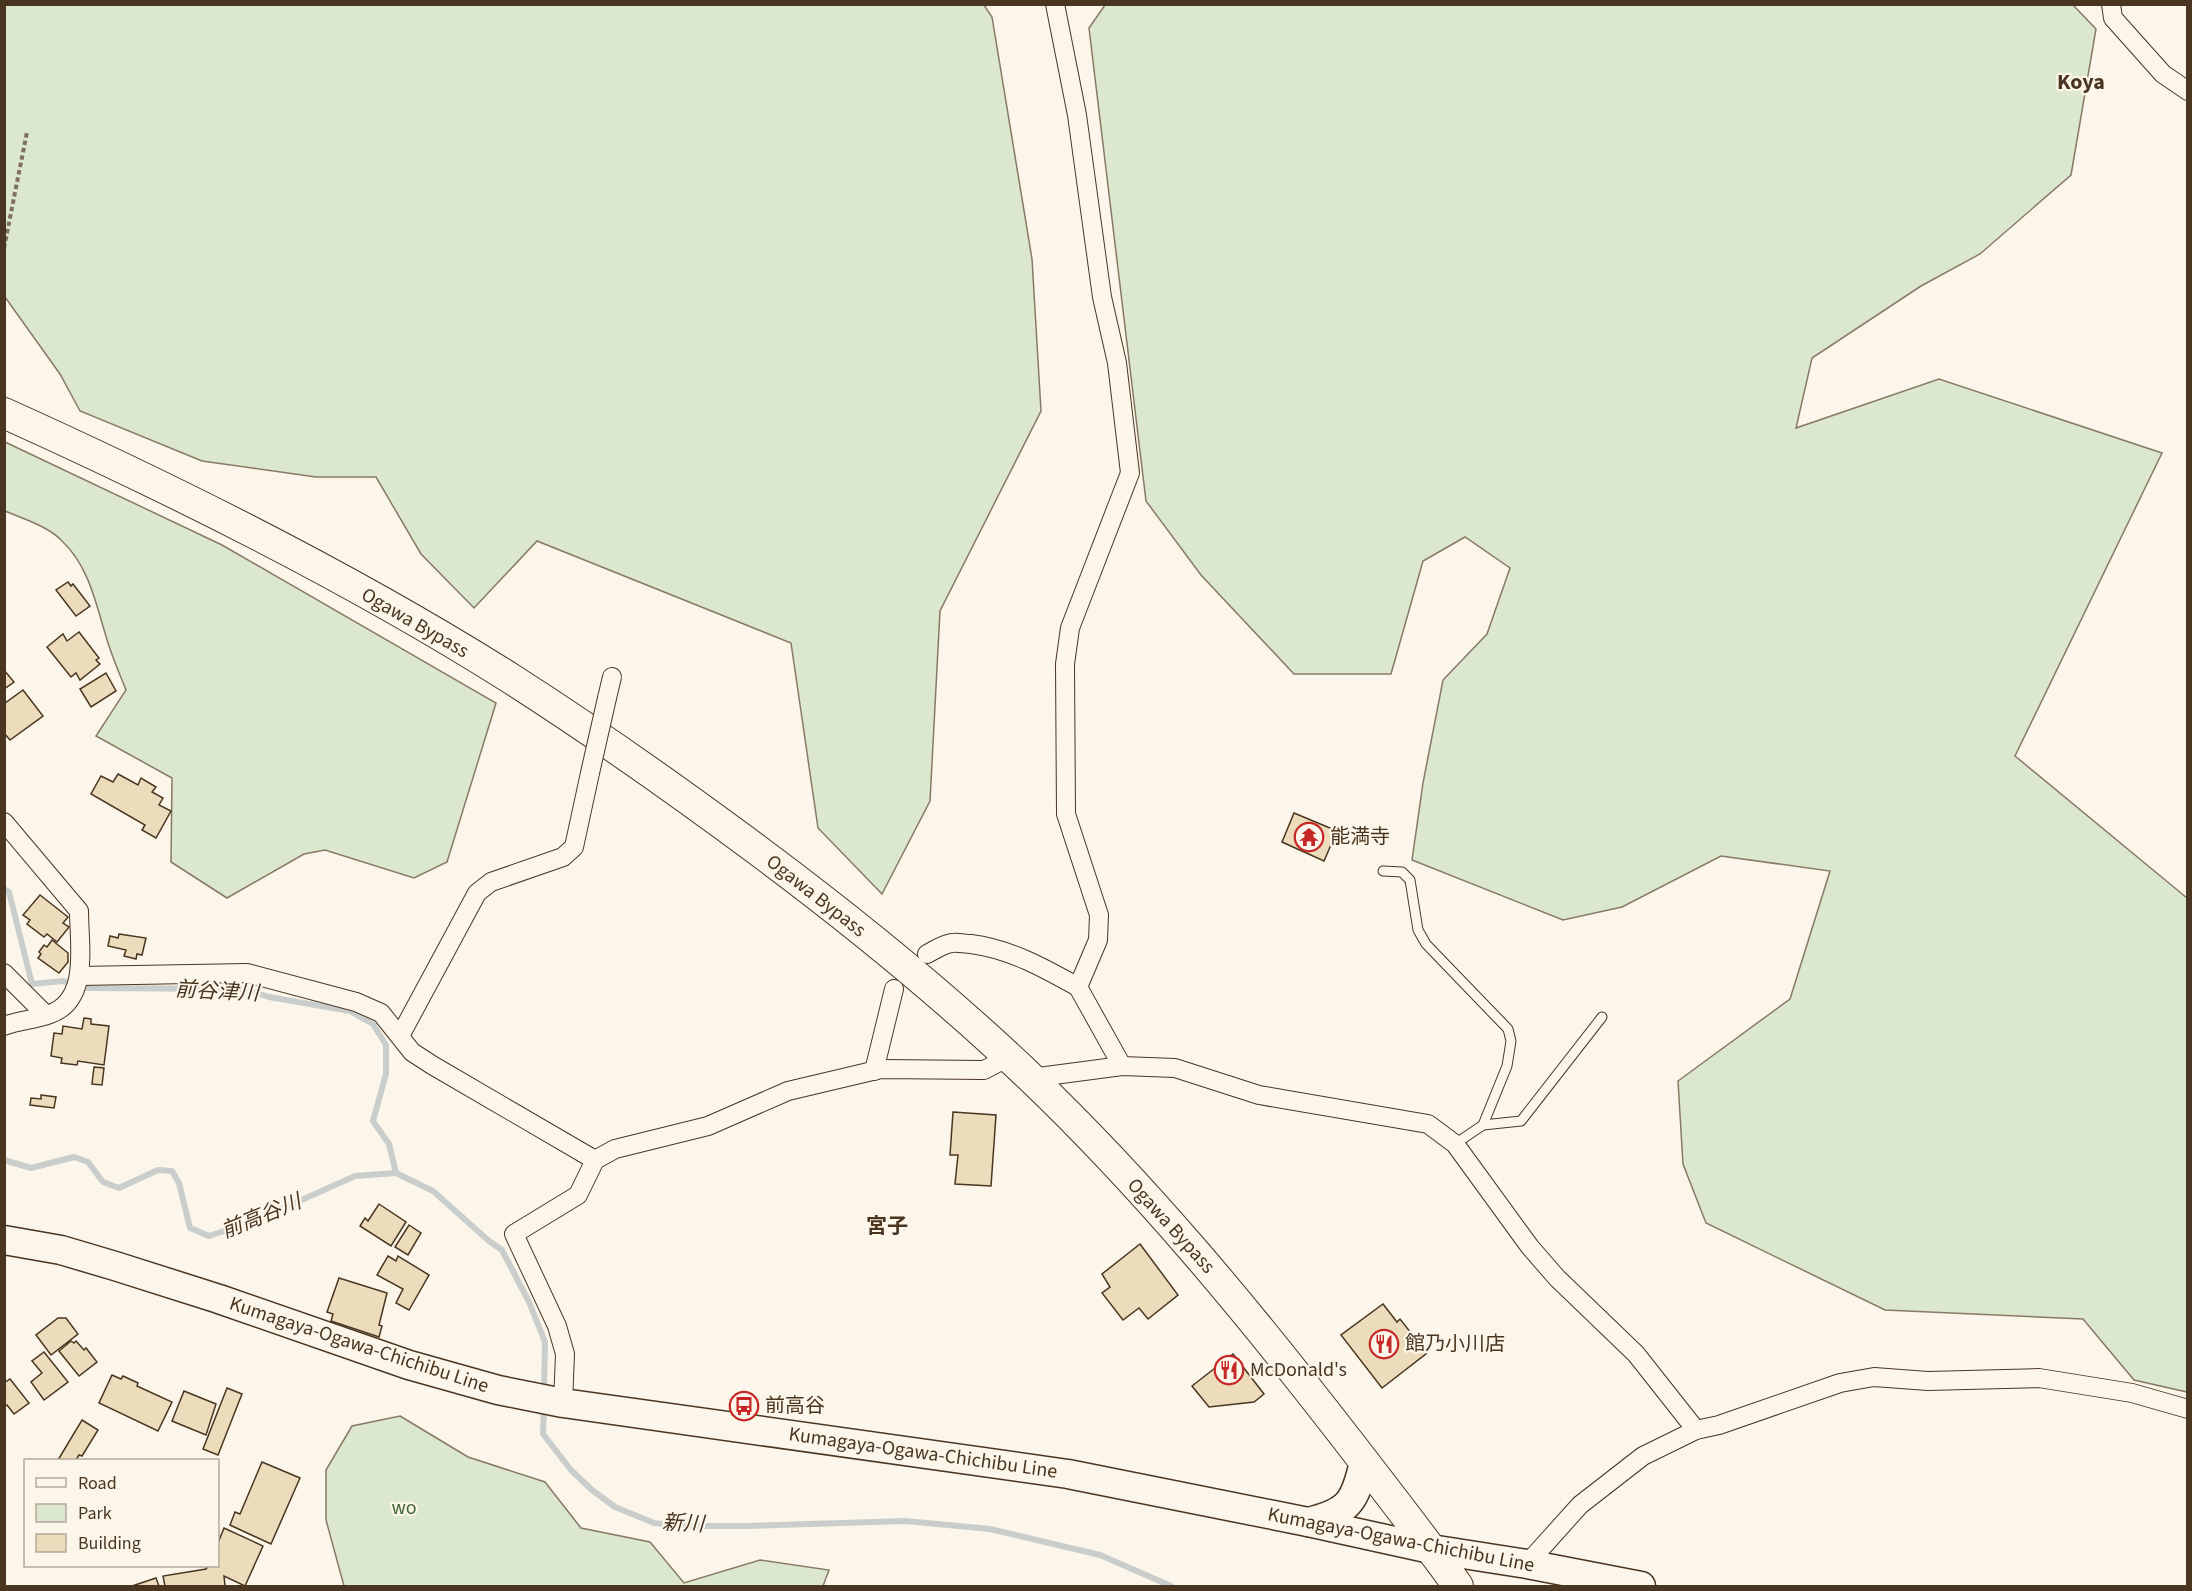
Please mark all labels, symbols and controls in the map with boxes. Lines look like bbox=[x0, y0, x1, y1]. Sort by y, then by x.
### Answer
district label: Koya bbox=[2057, 66, 2105, 98]
street label: Ogawa Bypass bbox=[356, 581, 474, 665]
temple icon: 能満寺 bbox=[1293, 821, 1325, 853]
place label: 能満寺 bbox=[1330, 823, 1390, 851]
street label: Ogawa Bypass bbox=[760, 848, 872, 944]
water label: 前谷津川 bbox=[174, 974, 262, 1008]
street label: Ogawa Bypass bbox=[1120, 1172, 1222, 1280]
water label: 前高谷川 bbox=[216, 1186, 307, 1246]
district label: 宮子 bbox=[866, 1211, 908, 1241]
street label: Kumagaya-Ogawa-Chichibu Line bbox=[226, 1290, 492, 1400]
restaurant icon: 館乃小川店 bbox=[1368, 1328, 1400, 1360]
place label: 館乃小川店 bbox=[1405, 1330, 1505, 1358]
restaurant icon: McDonald's bbox=[1213, 1354, 1245, 1386]
place label: McDonald's bbox=[1250, 1356, 1347, 1384]
bus stop icon: 前高谷 bbox=[728, 1390, 760, 1422]
place label: 前高谷 bbox=[765, 1392, 825, 1420]
street label: Kumagaya-Ogawa-Chichibu Line bbox=[787, 1420, 1059, 1486]
legend bbox=[24, 1459, 219, 1567]
text: Road bbox=[78, 1471, 117, 1496]
park label: wo bbox=[391, 1494, 417, 1522]
street label: Kumagaya-Ogawa-Chichibu Line bbox=[1265, 1500, 1537, 1580]
text: Park bbox=[78, 1501, 112, 1526]
water label: 新川 bbox=[661, 1507, 707, 1539]
text: Building bbox=[78, 1531, 141, 1556]

